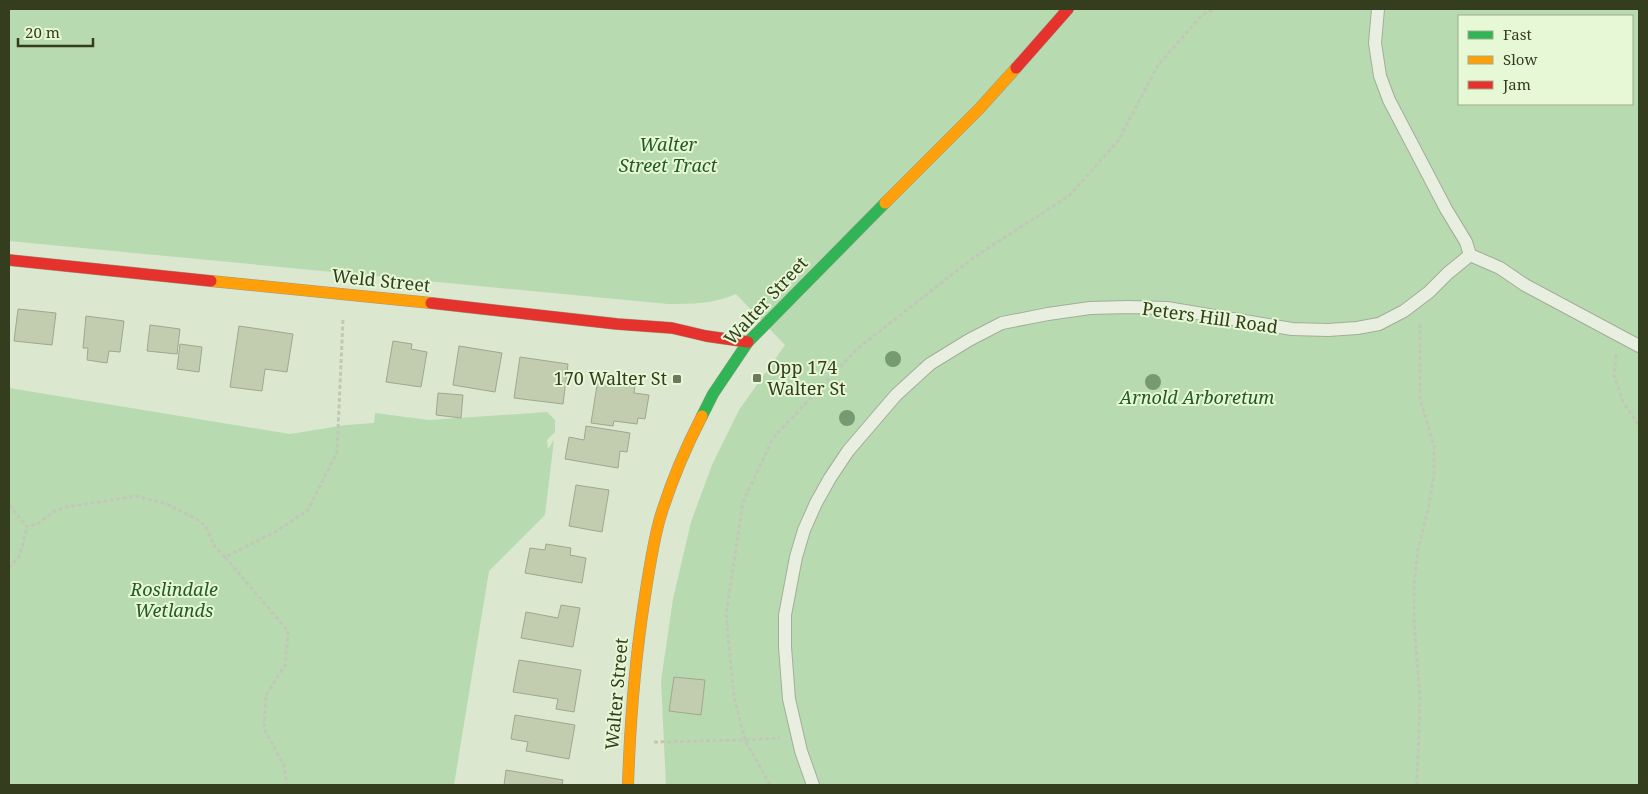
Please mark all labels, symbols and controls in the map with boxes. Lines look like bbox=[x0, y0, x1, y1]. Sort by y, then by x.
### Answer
scale bar bbox=[18, 15, 92, 47]
legend bbox=[1458, 15, 1633, 105]
text: 20 m bbox=[25, 22, 60, 42]
text: Fast bbox=[1503, 24, 1532, 44]
text: Slow bbox=[1503, 49, 1537, 69]
text: Jam bbox=[1502, 74, 1531, 94]
park label: Walter Street Tract bbox=[619, 132, 718, 177]
street label: Walter Street bbox=[718, 251, 812, 350]
street label: Weld Street bbox=[331, 263, 432, 297]
street label: Peters Hill Road bbox=[1141, 296, 1280, 338]
place label: Opp 174 Walter St bbox=[767, 355, 846, 400]
place label: 170 Walter St bbox=[554, 366, 667, 390]
marker: Opp 174 Walter St bbox=[751, 372, 763, 384]
marker: 170 Walter St bbox=[671, 373, 683, 385]
park label: Arnold Arboretum bbox=[1118, 385, 1274, 409]
park label: Roslindale Wetlands bbox=[129, 577, 218, 622]
street label: Walter Street bbox=[599, 637, 633, 751]

